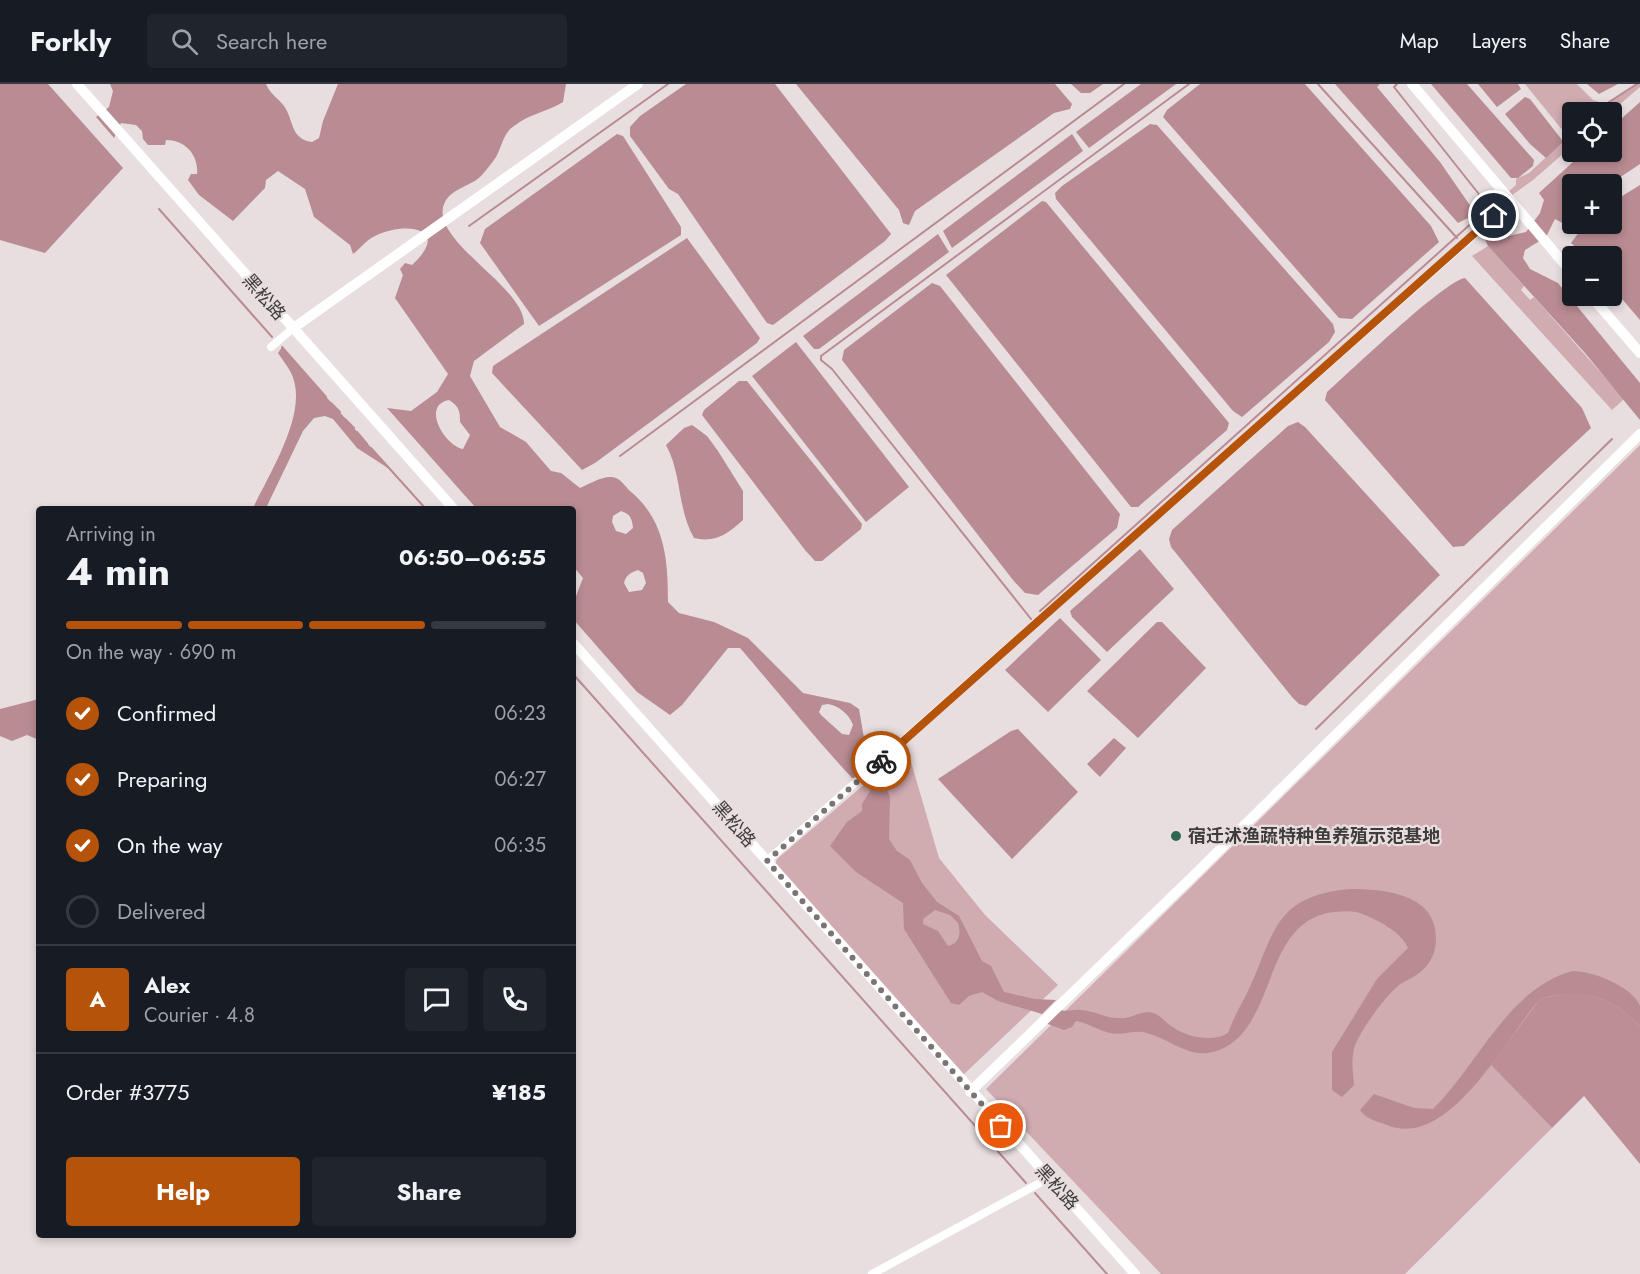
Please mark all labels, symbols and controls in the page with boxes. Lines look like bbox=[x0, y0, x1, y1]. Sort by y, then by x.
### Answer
search box bbox=[147, 14, 567, 68]
text: Forkly bbox=[30, 21, 111, 62]
icon: search bbox=[168, 25, 201, 58]
text: Search here bbox=[216, 25, 327, 57]
text: Map bbox=[1400, 26, 1439, 56]
text: Layers bbox=[1472, 26, 1527, 56]
text: Share bbox=[1560, 26, 1610, 56]
map controls bbox=[1562, 102, 1622, 306]
button: locate bbox=[1562, 102, 1622, 162]
button: + bbox=[1562, 174, 1622, 234]
pin bbox=[1468, 190, 1519, 241]
icon: home bbox=[1477, 199, 1510, 232]
button: − bbox=[1562, 246, 1622, 306]
street label: 黑松路 bbox=[236, 268, 292, 326]
text: Arriving in bbox=[66, 520, 156, 549]
text: 06:50–06:55 bbox=[399, 541, 546, 573]
text: 4 min bbox=[66, 543, 170, 600]
text: On the way · 690 m bbox=[66, 638, 236, 667]
icon: check bbox=[66, 697, 99, 730]
text: Confirmed bbox=[117, 697, 216, 729]
text: 06:23 bbox=[494, 699, 546, 728]
courier bbox=[851, 731, 911, 791]
icon: bike bbox=[865, 745, 898, 778]
icon: check bbox=[66, 763, 99, 796]
text: Preparing bbox=[117, 763, 208, 795]
text: 06:27 bbox=[495, 765, 546, 794]
street label: 黑松路 bbox=[706, 795, 762, 853]
place label: 宿迁沭渔蔬特种鱼养殖示范基地 bbox=[1188, 823, 1440, 849]
icon: check bbox=[66, 829, 99, 862]
text: On the way bbox=[117, 829, 222, 861]
marker: 宿迁沭渔蔬特种鱼养殖示范基地 bbox=[1169, 829, 1183, 843]
text: 06:35 bbox=[494, 831, 546, 860]
text: Delivered bbox=[117, 895, 206, 927]
button: chat bbox=[405, 968, 468, 1031]
button: phone bbox=[483, 968, 546, 1031]
text: Alex bbox=[144, 969, 190, 1001]
text: A bbox=[89, 983, 106, 1015]
text: Courier · 4.8 bbox=[144, 1001, 255, 1030]
text: Order #3775 bbox=[66, 1076, 189, 1108]
text: ¥185 bbox=[492, 1076, 546, 1108]
pin bbox=[975, 1100, 1026, 1151]
icon: bag bbox=[984, 1109, 1017, 1142]
button: Help bbox=[66, 1157, 300, 1226]
button: Share bbox=[312, 1157, 546, 1226]
street label: 黑松路 bbox=[1029, 1158, 1085, 1216]

